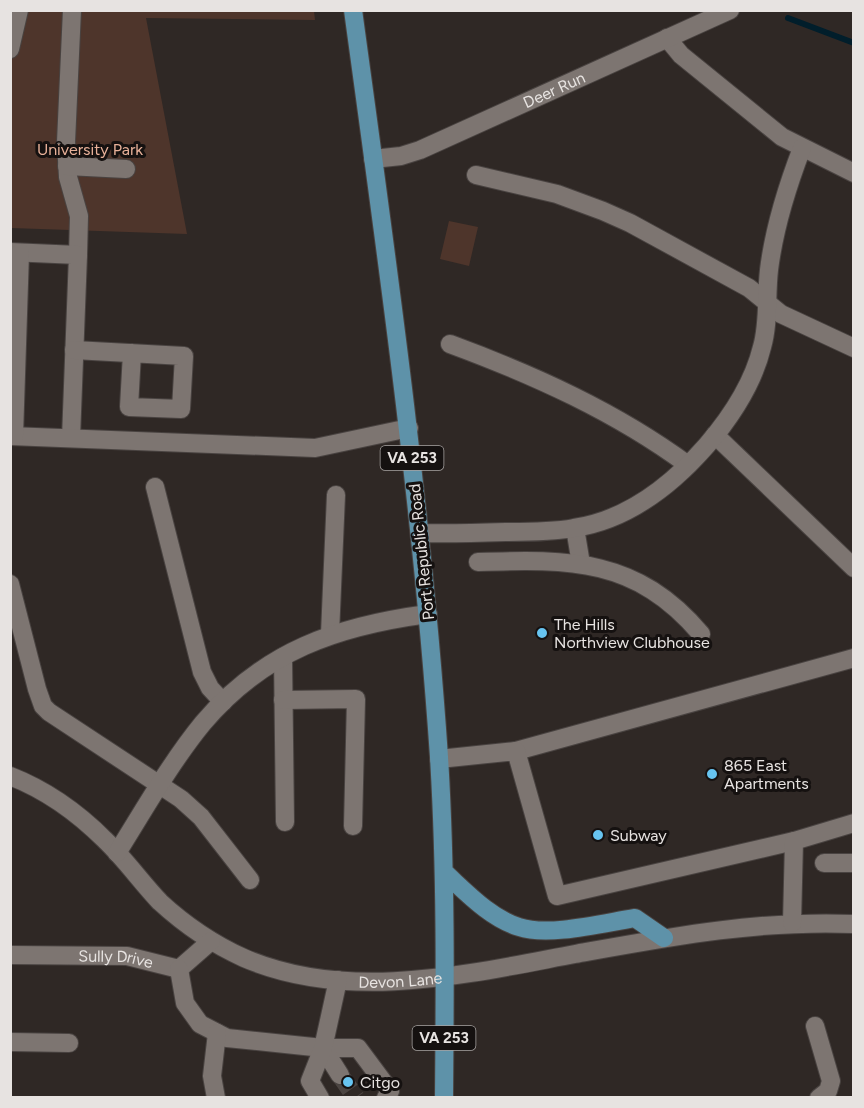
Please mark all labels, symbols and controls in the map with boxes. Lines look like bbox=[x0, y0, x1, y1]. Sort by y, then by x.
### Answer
street label: Deer Run bbox=[520, 68, 588, 112]
park label: University Park bbox=[37, 140, 143, 159]
road number: VA 253 bbox=[380, 446, 444, 470]
street label: Port Republic Road bbox=[405, 483, 438, 621]
place label: The Hills Northview Clubhouse bbox=[554, 615, 710, 652]
marker: The Hills Northview Clubhouse bbox=[535, 626, 549, 640]
place label: 865 East Apartments bbox=[724, 756, 809, 793]
marker: 865 East Apartments bbox=[705, 767, 719, 781]
place label: Subway bbox=[610, 826, 667, 845]
marker: Subway bbox=[591, 828, 605, 842]
street label: Sully Drive bbox=[78, 947, 155, 972]
street label: Devon Lane bbox=[358, 968, 444, 992]
road number: VA 253 bbox=[412, 1026, 476, 1050]
place label: Citgo bbox=[360, 1073, 400, 1092]
marker: Citgo bbox=[341, 1075, 355, 1089]

